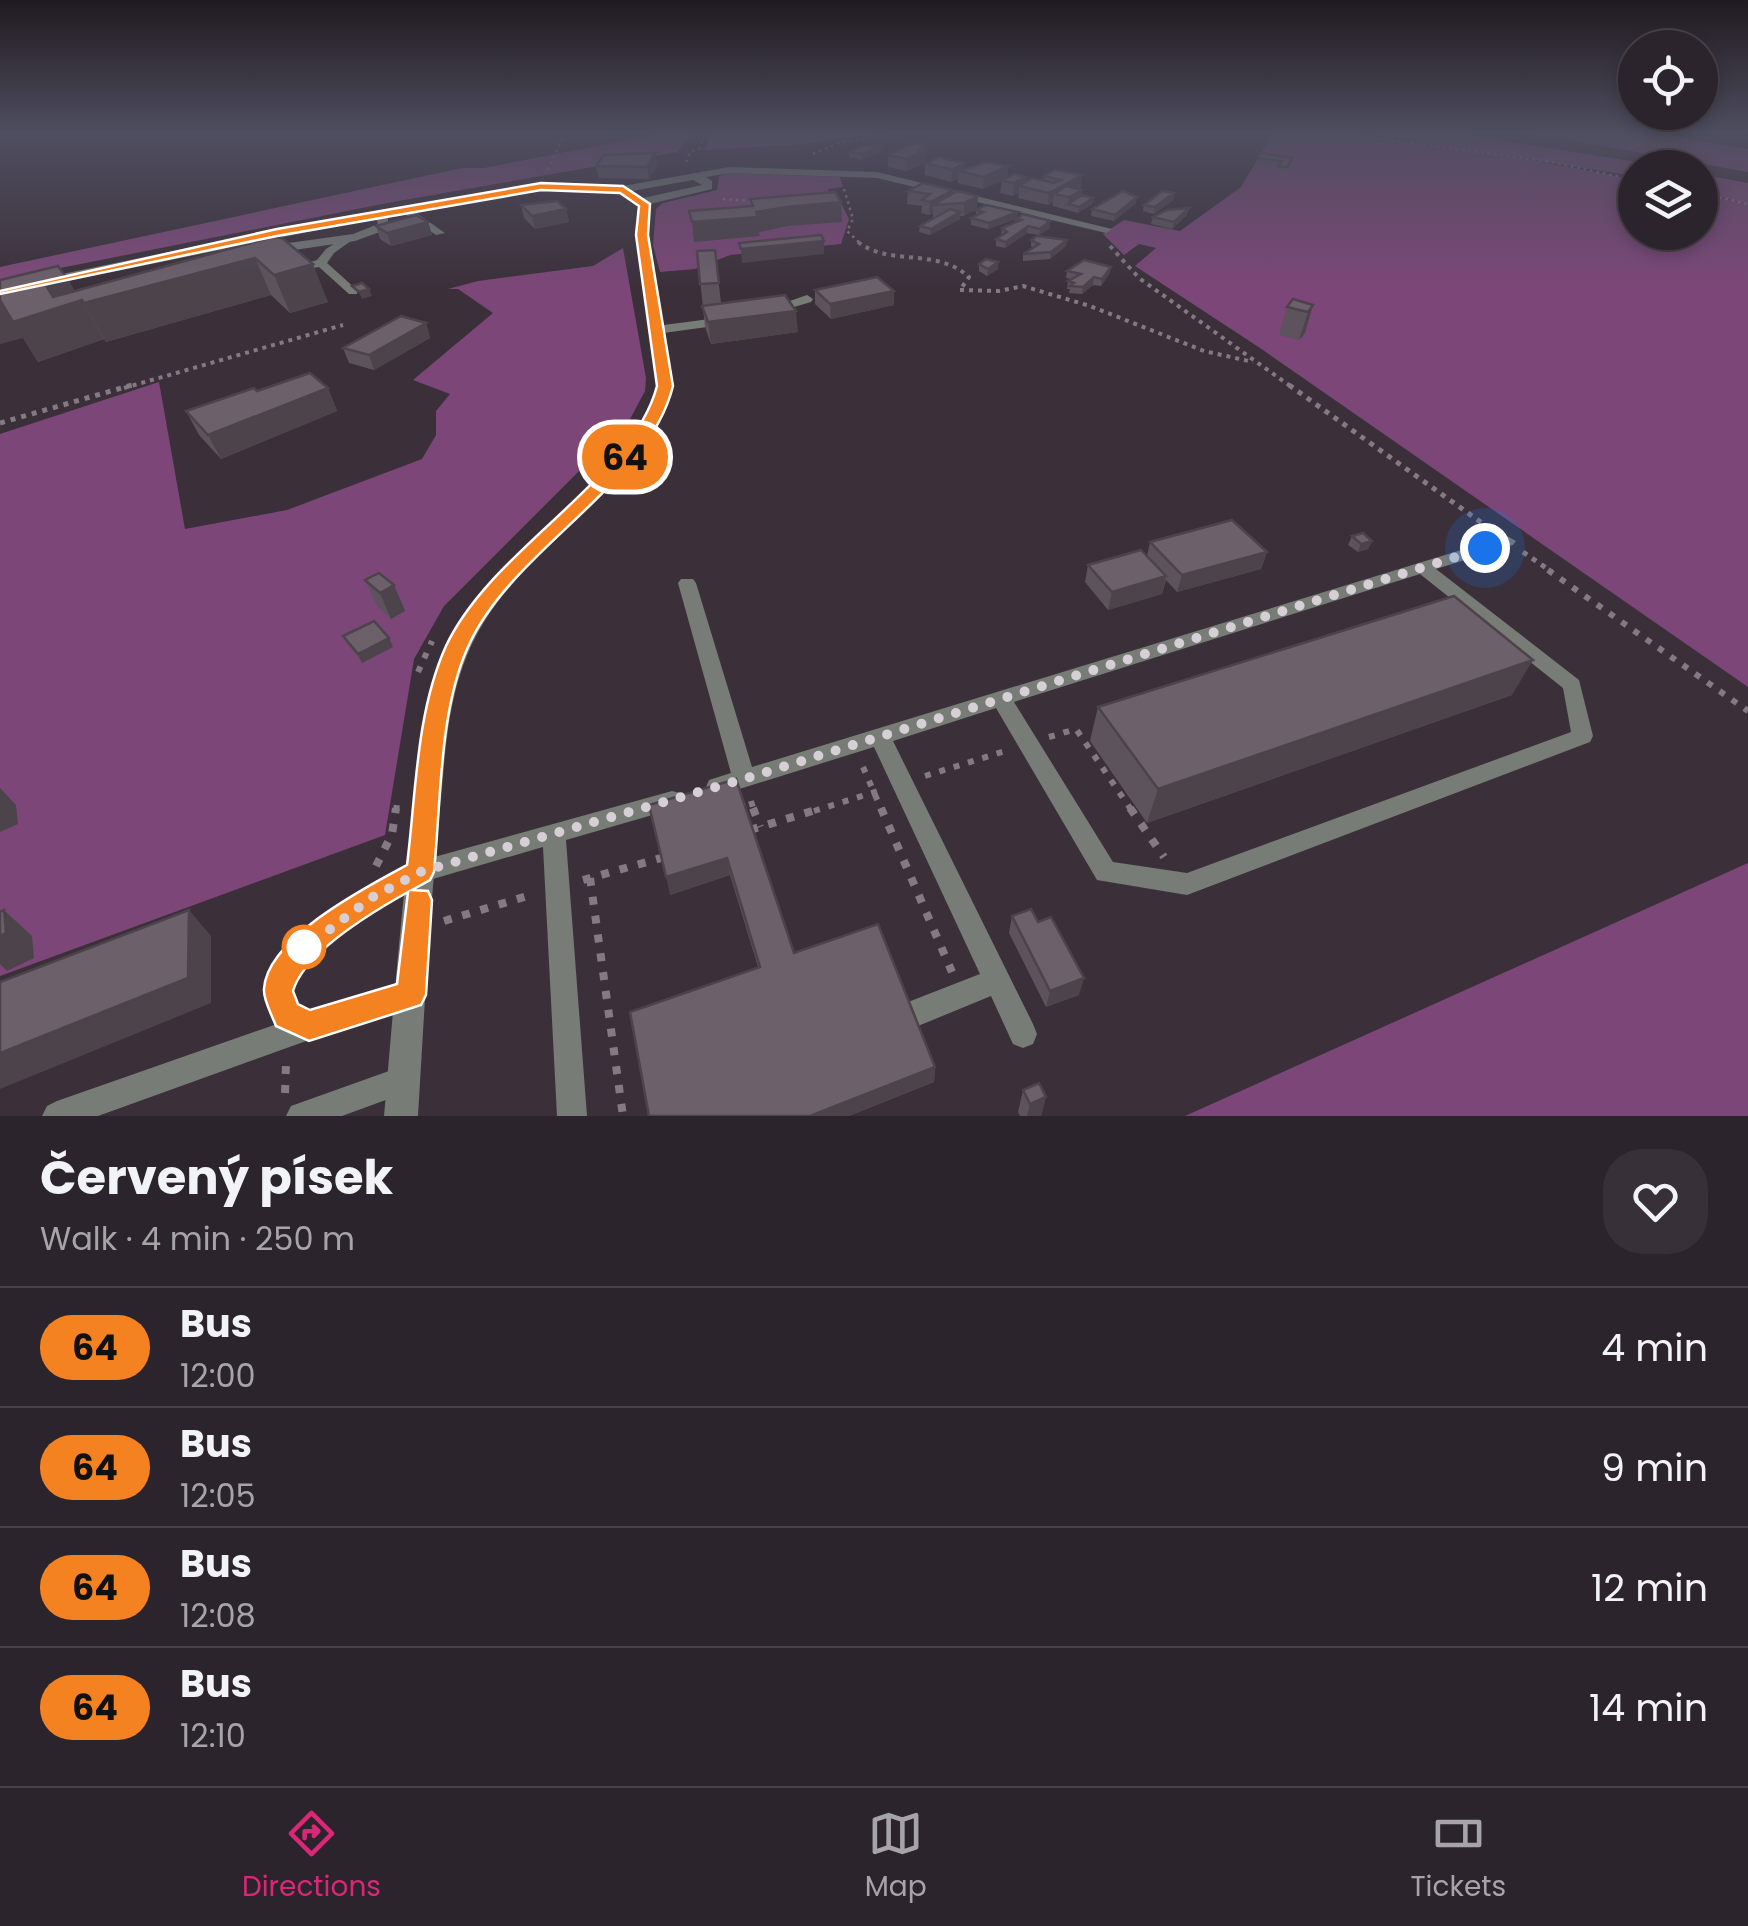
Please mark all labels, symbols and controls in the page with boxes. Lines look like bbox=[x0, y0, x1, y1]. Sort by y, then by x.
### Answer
map controls bbox=[1618, 30, 1718, 250]
button: locate bbox=[1618, 30, 1718, 130]
button: layers bbox=[1618, 150, 1718, 250]
line badge: 64 bbox=[580, 424, 670, 490]
text: 64 bbox=[602, 433, 648, 482]
your location bbox=[1460, 523, 1510, 573]
unlabelled marker bbox=[283, 926, 325, 968]
text: Červený písek bbox=[40, 1144, 393, 1211]
button: heart bbox=[1603, 1149, 1708, 1254]
text: Walk · 4 min · 250 m bbox=[40, 1216, 355, 1261]
text: Bus bbox=[180, 1297, 252, 1350]
text: 4 min bbox=[1601, 1321, 1708, 1374]
text: 64 bbox=[72, 1323, 118, 1372]
text: 12:00 bbox=[180, 1353, 256, 1398]
text: Bus bbox=[180, 1417, 252, 1470]
text: 9 min bbox=[1601, 1441, 1708, 1494]
text: 64 bbox=[72, 1443, 118, 1492]
text: 12:05 bbox=[180, 1473, 256, 1518]
text: Bus bbox=[180, 1537, 252, 1590]
text: 12 min bbox=[1591, 1561, 1708, 1614]
text: 64 bbox=[72, 1563, 118, 1612]
text: 12:08 bbox=[180, 1593, 256, 1638]
text: Bus bbox=[180, 1657, 252, 1710]
text: 14 min bbox=[1589, 1681, 1708, 1734]
text: 64 bbox=[72, 1683, 118, 1732]
text: 12:10 bbox=[180, 1713, 246, 1758]
tab: Directions bbox=[242, 1806, 381, 1908]
tab: Map bbox=[865, 1806, 927, 1908]
tab: Tickets bbox=[1410, 1806, 1506, 1908]

